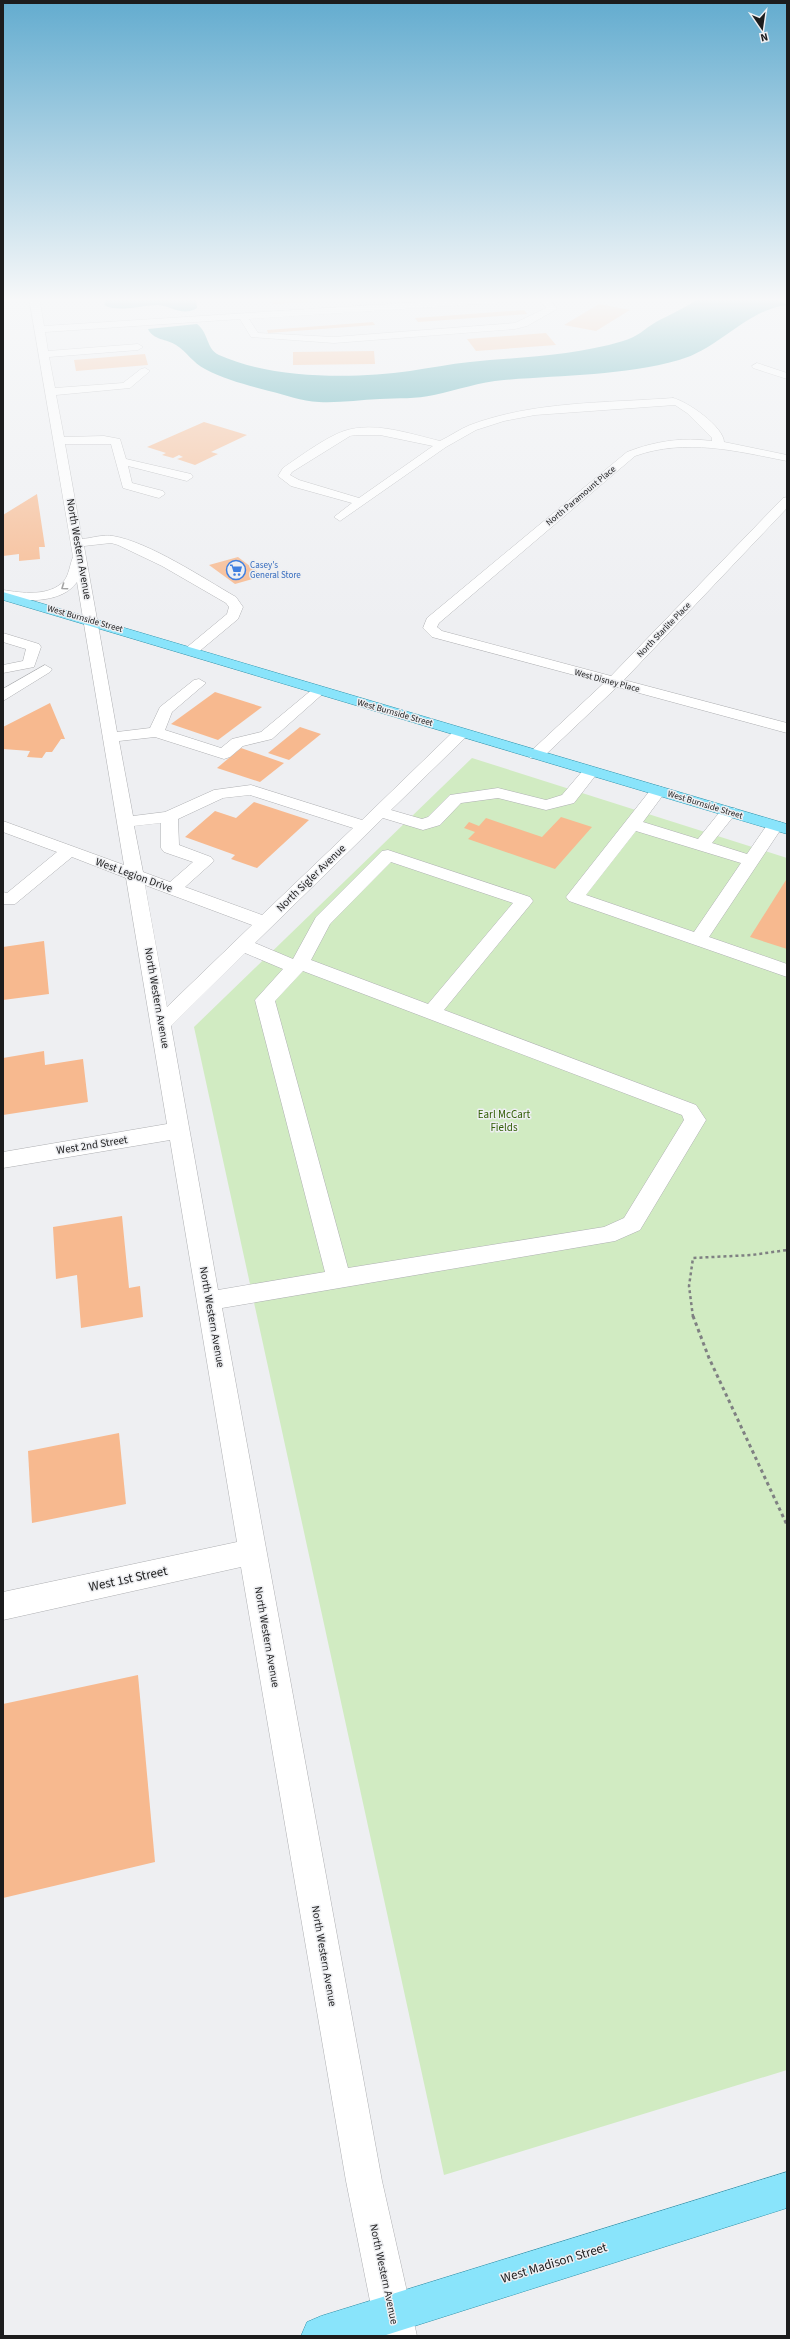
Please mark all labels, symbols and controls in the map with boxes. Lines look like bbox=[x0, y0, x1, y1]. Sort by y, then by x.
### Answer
north arrow bbox=[742, 8, 782, 48]
text: N bbox=[759, 29, 769, 45]
street label: North Paramount Place bbox=[543, 463, 619, 529]
street label: North Western Avenue bbox=[63, 497, 95, 601]
supermarket icon: Casey's General Store bbox=[225, 559, 247, 581]
place label: Casey's General Store bbox=[250, 559, 301, 582]
one-way arrow bbox=[61, 582, 68, 589]
street label: North Starlite Place bbox=[634, 599, 694, 661]
street label: West Burnside Street bbox=[46, 602, 124, 636]
street label: West Disney Place bbox=[573, 666, 642, 696]
street label: West Burnside Street bbox=[356, 696, 434, 730]
street label: West Burnside Street bbox=[666, 787, 744, 823]
street label: North Sigler Avenue bbox=[273, 841, 349, 915]
street label: West Legion Drive bbox=[93, 854, 175, 896]
street label: North Western Avenue bbox=[141, 946, 173, 1050]
park label: Earl McCart Fields bbox=[478, 1107, 531, 1135]
street label: West 2nd Street bbox=[55, 1132, 129, 1158]
street label: North Western Avenue bbox=[196, 1265, 228, 1369]
street label: West 1st Street bbox=[87, 1562, 170, 1596]
street label: North Western Avenue bbox=[251, 1585, 283, 1689]
street label: North Western Avenue bbox=[308, 1904, 340, 2008]
street label: North Western Avenue bbox=[366, 2222, 402, 2326]
street label: West Madison Street bbox=[499, 2238, 610, 2288]

